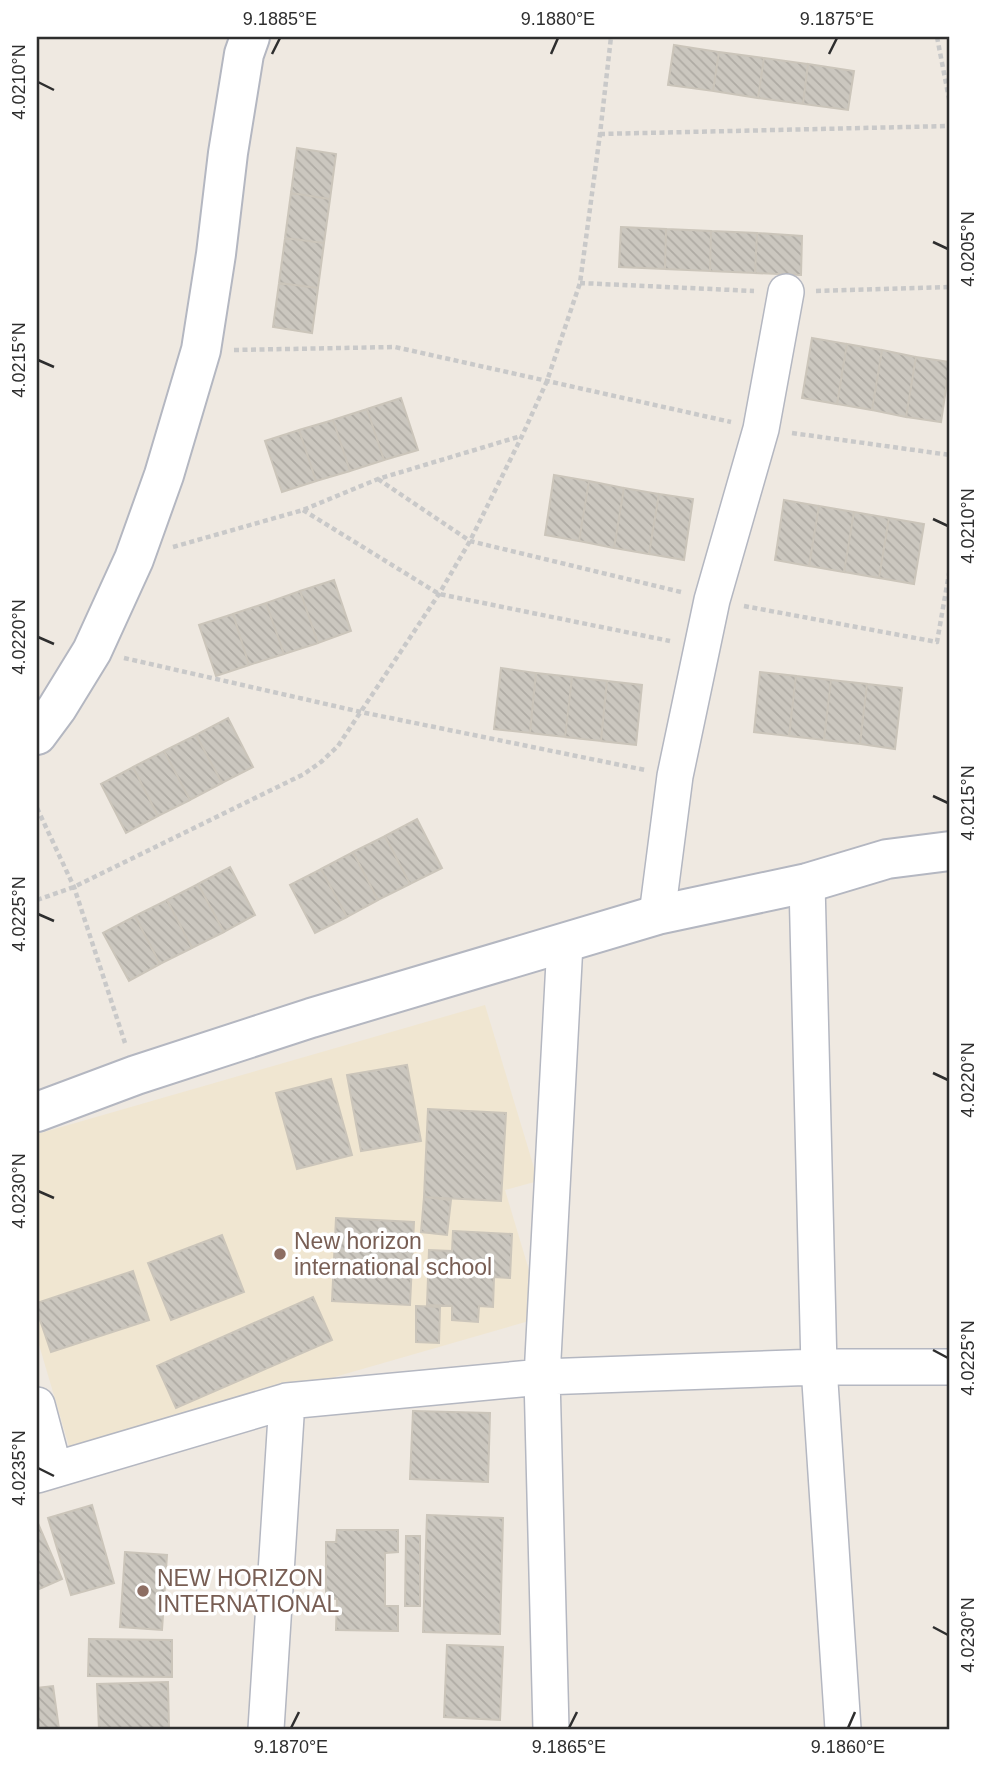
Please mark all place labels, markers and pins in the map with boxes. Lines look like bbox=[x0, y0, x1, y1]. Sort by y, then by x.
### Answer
place label: New horizon international school bbox=[294, 1228, 492, 1280]
marker: New horizon international school bbox=[272, 1246, 288, 1262]
place label: NEW HORIZON INTERNATIONAL bbox=[157, 1565, 340, 1617]
marker: NEW HORIZON INTERNATIONAL bbox=[135, 1583, 151, 1599]

